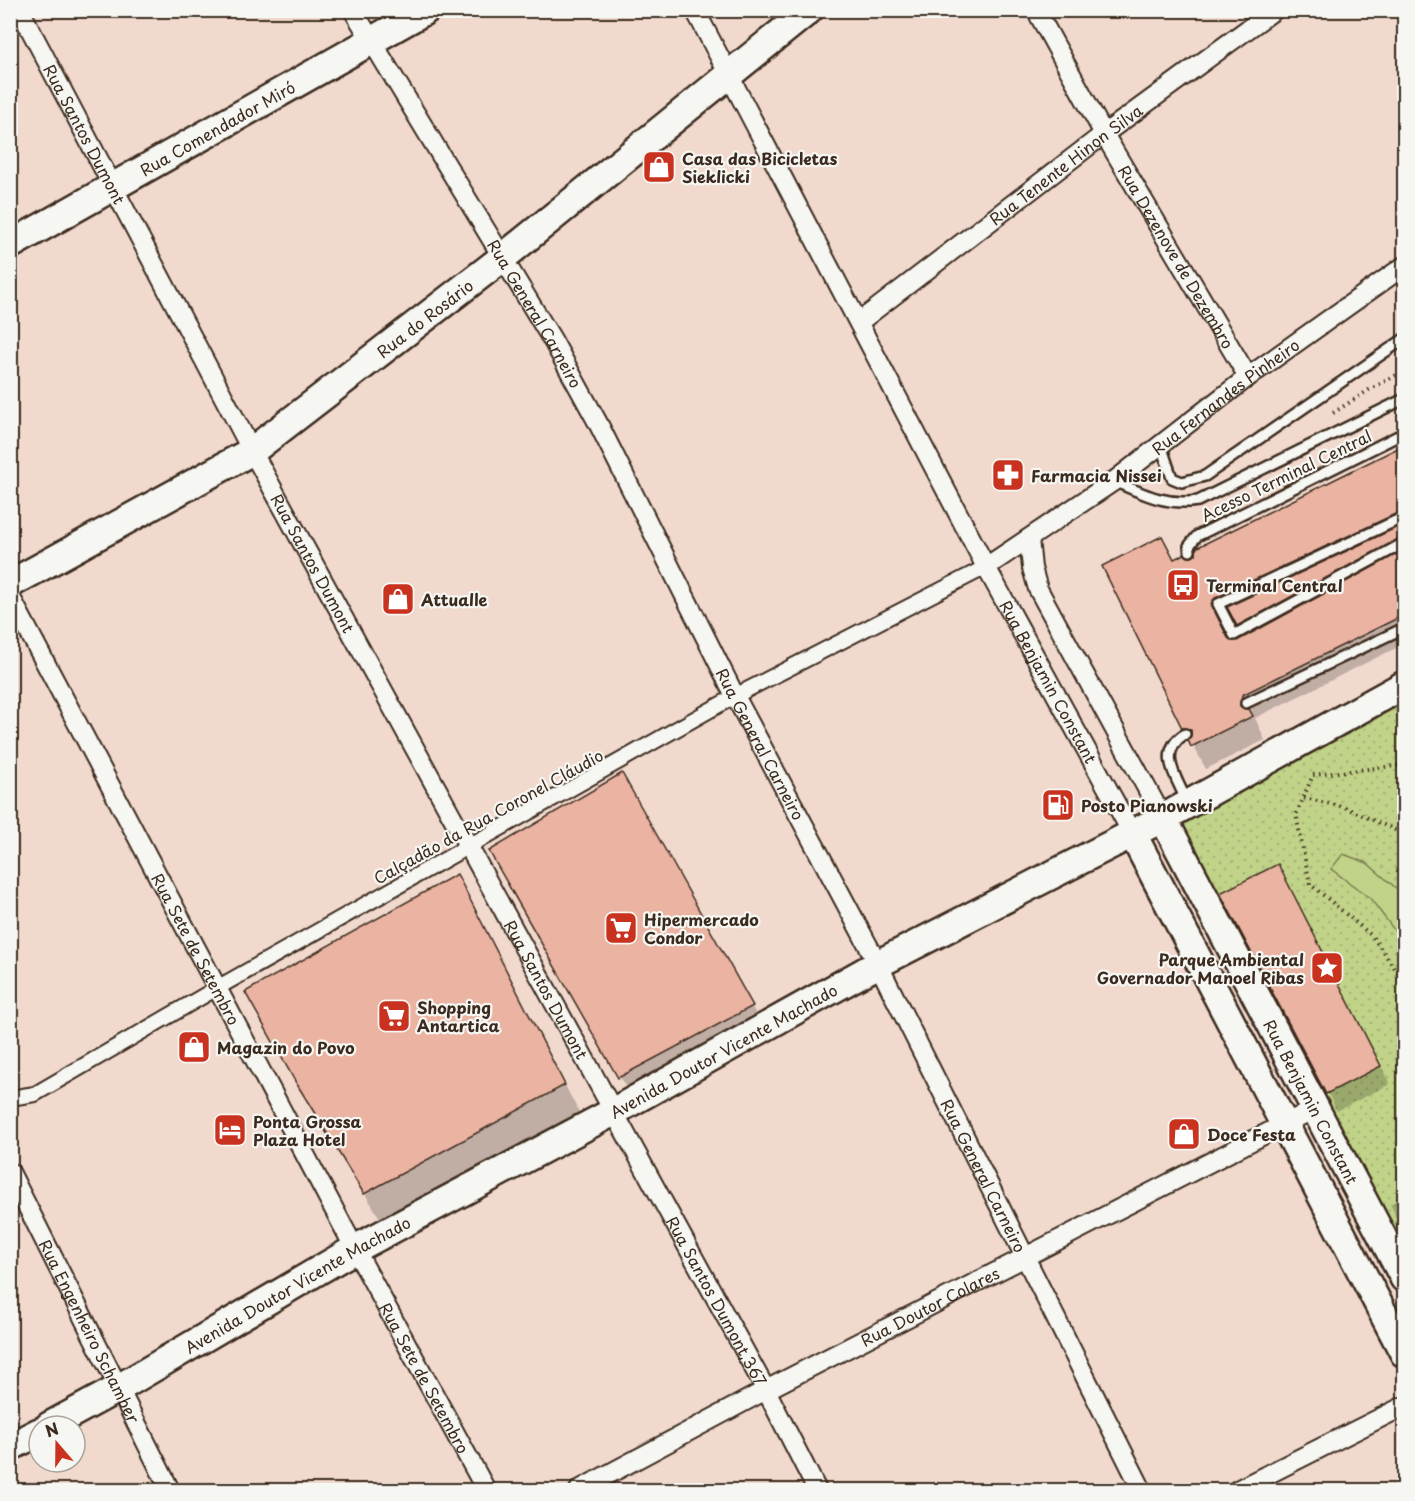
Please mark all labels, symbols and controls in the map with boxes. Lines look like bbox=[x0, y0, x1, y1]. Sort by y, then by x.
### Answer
street label: Rua Santos Dumont bbox=[38, 60, 132, 209]
street label: Rua Comendador Miró bbox=[135, 74, 299, 181]
street label: Rua Tenente Hinon Silva bbox=[984, 98, 1147, 230]
place label: Casa das Bicicletas Sieklicki bbox=[682, 146, 838, 188]
shop icon: Casa das Bicicletas Sieklicki bbox=[641, 149, 677, 185]
street label: Rua Dezenove de Dezembro bbox=[1113, 160, 1241, 353]
street label: Rua General Carneiro bbox=[482, 235, 588, 392]
street label: Rua do Rosário bbox=[371, 273, 478, 363]
street label: Rua Fernandes Pinheiro bbox=[1146, 332, 1304, 460]
street label: Acesso Terminal Central bbox=[1197, 423, 1375, 527]
pharmacy icon: Farmacia Nissei bbox=[990, 457, 1026, 493]
place label: Farmacia Nissei bbox=[1031, 463, 1162, 487]
street label: Rua Santos Dumont bbox=[266, 489, 361, 637]
bus stop icon: Terminal Central bbox=[1165, 567, 1201, 603]
place label: Terminal Central bbox=[1206, 573, 1343, 597]
shop icon: Attualle bbox=[380, 581, 416, 617]
place label: Attualle bbox=[420, 587, 487, 611]
street label: Rua Benjamin Constant bbox=[994, 595, 1104, 768]
street label: Rua General Carneiro bbox=[711, 664, 811, 824]
street label: Calçadão da Rua Coronel Cláudio bbox=[369, 743, 607, 889]
fuel station icon: Posto Pianowski bbox=[1040, 787, 1076, 823]
place label: Posto Pianowski bbox=[1081, 793, 1213, 817]
street label: Rua Sete de Setembro bbox=[146, 869, 246, 1029]
place label: Hipermercado Condor bbox=[644, 907, 759, 949]
supermarket icon: Hipermercado Condor bbox=[603, 910, 639, 946]
street label: Rua Santos Dumont bbox=[499, 915, 595, 1064]
place label: Parque Ambiental Governador Manoel Ribas bbox=[1097, 947, 1304, 989]
place icon: Parque Ambiental Governador Manoel Ribas bbox=[1309, 950, 1345, 986]
street label: Avenida Doutor Vicente Machado bbox=[605, 977, 841, 1124]
place label: Shopping Antartica bbox=[417, 995, 500, 1037]
supermarket icon: Shopping Antartica bbox=[376, 998, 412, 1034]
street label: Rua Benjamin Constant bbox=[1258, 1015, 1365, 1188]
shop icon: Magazin do Povo bbox=[176, 1029, 212, 1065]
place label: Magazin do Povo bbox=[217, 1035, 355, 1059]
street label: Rua General Carneiro bbox=[936, 1095, 1033, 1256]
place label: Ponta Grossa Plaza Hotel bbox=[253, 1109, 362, 1151]
hotel icon: Ponta Grossa Plaza Hotel bbox=[212, 1112, 248, 1148]
shop icon: Doce Festa bbox=[1166, 1116, 1202, 1152]
place label: Doce Festa bbox=[1207, 1122, 1296, 1146]
street label: Avenida Doutor Vicente Machado bbox=[180, 1210, 415, 1359]
street label: Rua Santos Dumont,367 bbox=[661, 1212, 773, 1390]
street label: Rua Engenheiro Schamber bbox=[34, 1235, 146, 1427]
street label: Rua Doutor Colares bbox=[856, 1260, 1003, 1352]
street label: Rua Sete de Setembro bbox=[374, 1298, 476, 1458]
north arrow bbox=[27, 1414, 87, 1474]
text: N bbox=[41, 1416, 62, 1442]

